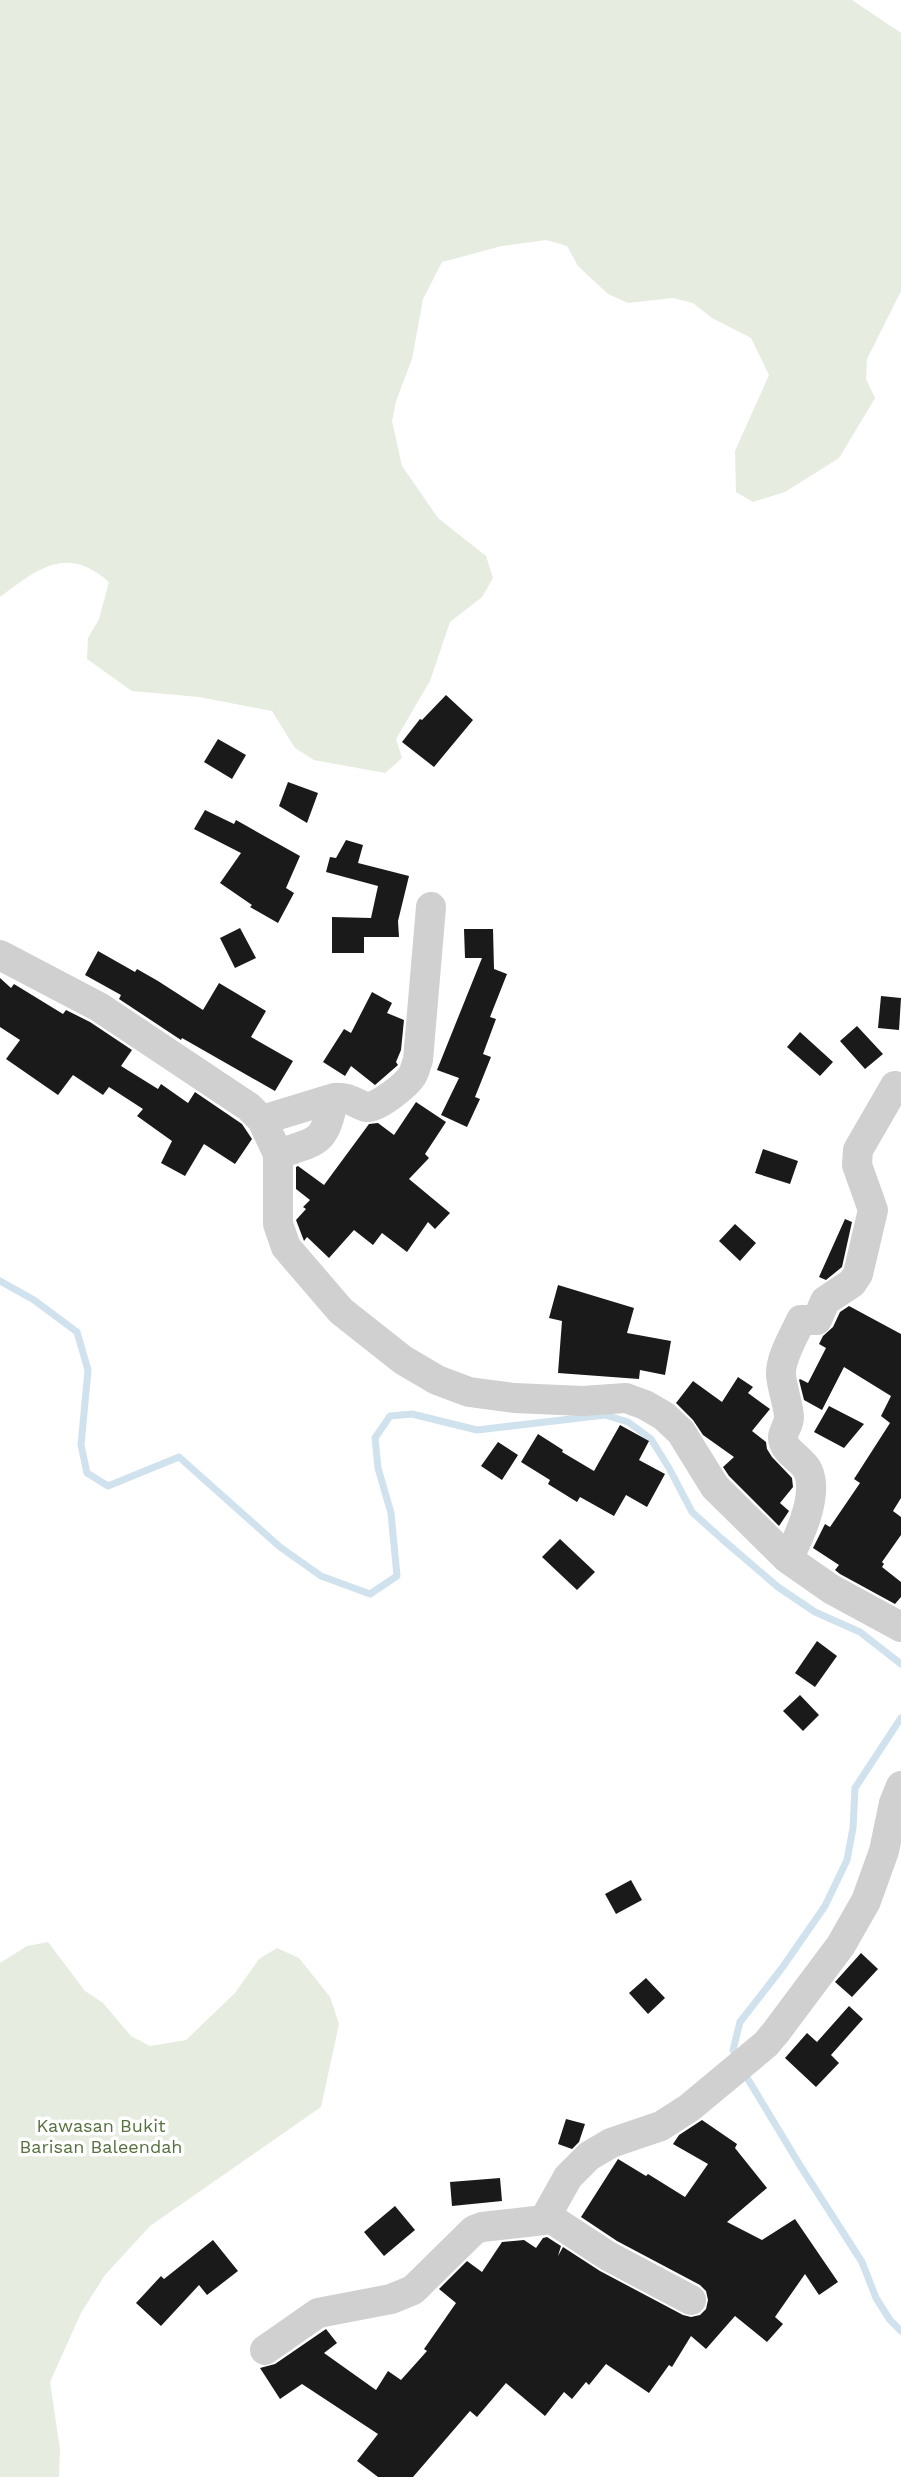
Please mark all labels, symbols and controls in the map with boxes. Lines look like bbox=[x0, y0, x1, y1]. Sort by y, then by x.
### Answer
park label: Kawasan Bukit Barisan Baleendah bbox=[19, 2115, 183, 2157]

